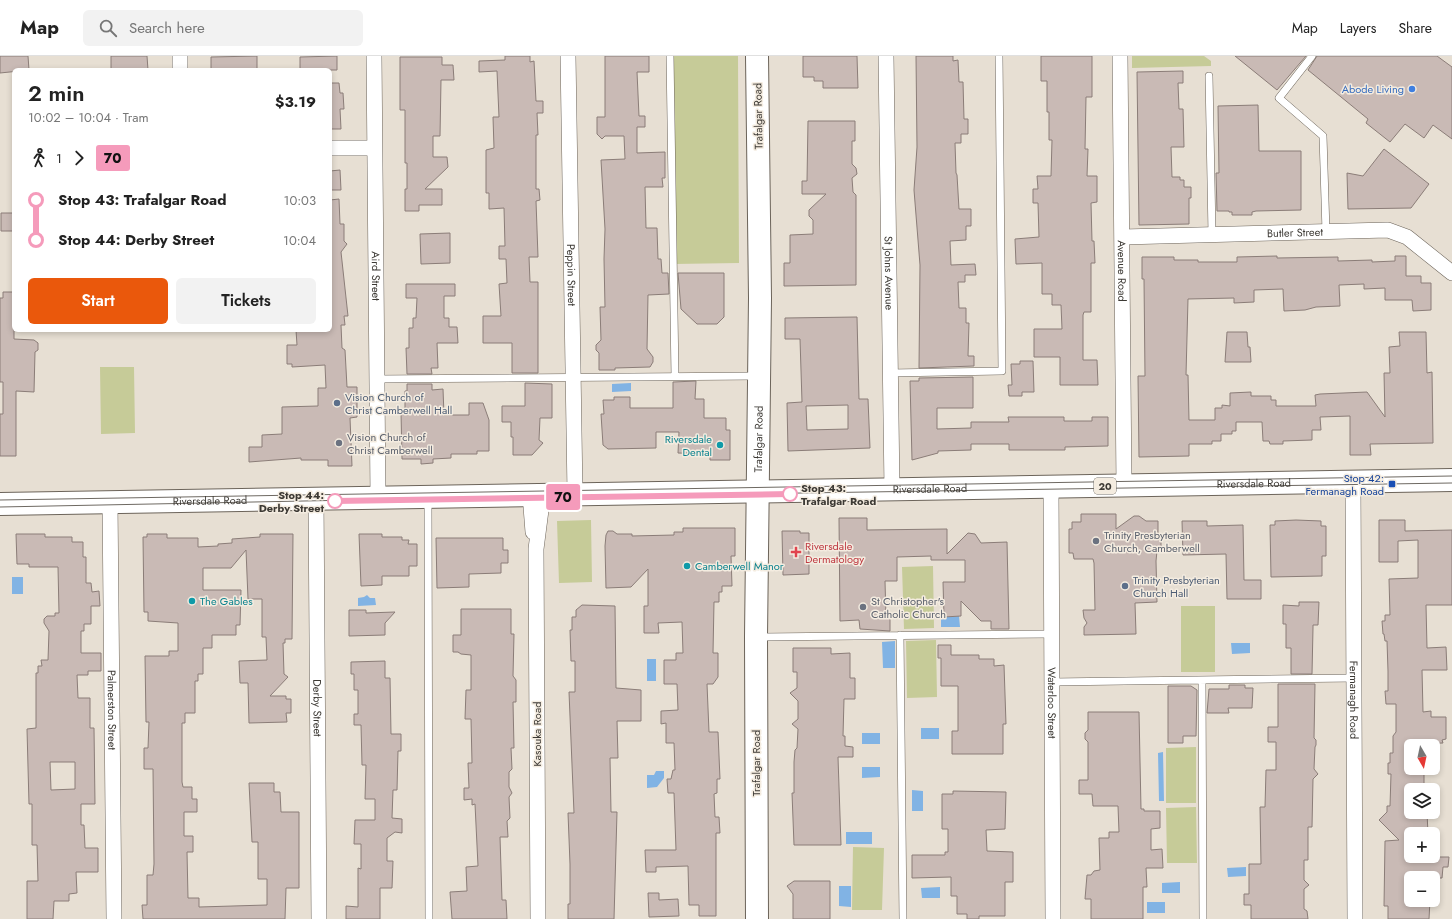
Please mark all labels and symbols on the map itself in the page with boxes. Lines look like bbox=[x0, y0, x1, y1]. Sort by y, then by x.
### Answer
place label: Abode Living bbox=[1342, 81, 1404, 97]
street label: Trafalgar Road bbox=[749, 83, 767, 149]
marker: Abode Living bbox=[1407, 84, 1417, 94]
street label: Butler Street bbox=[1267, 224, 1324, 241]
street label: St Johns Avenue bbox=[880, 236, 898, 311]
street label: Avenue Road bbox=[1114, 240, 1130, 302]
street label: Peppin Street bbox=[563, 244, 580, 307]
street label: Aird Street bbox=[368, 251, 384, 301]
place label: Vision Church of Christ Camberwell Hall bbox=[345, 389, 452, 418]
marker: Vision Church of Christ Camberwell Hall bbox=[332, 398, 342, 408]
street label: Trafalgar Road bbox=[750, 406, 767, 472]
place label: Vision Church of Christ Camberwell bbox=[347, 429, 433, 458]
place label: Riversdale Dental bbox=[665, 431, 712, 460]
marker: Vision Church of Christ Camberwell bbox=[334, 438, 344, 448]
marker: Riversdale Dental bbox=[715, 440, 725, 450]
place label: Stop 42: Fermanagh Road bbox=[1305, 470, 1384, 499]
street label: Riversdale Road bbox=[1216, 475, 1291, 492]
road number: 20 bbox=[1094, 478, 1116, 494]
marker: Stop 42: Fermanagh Road bbox=[1387, 479, 1397, 489]
place label: Stop 43: Trafalgar Road bbox=[801, 480, 876, 509]
street label: Riversdale Road bbox=[893, 480, 967, 497]
line badge: 70 bbox=[545, 484, 581, 510]
marker: Stop 43: Trafalgar Road bbox=[782, 486, 798, 502]
place label: Stop 44: Derby Street bbox=[259, 487, 324, 516]
street label: Riversdale Road bbox=[173, 492, 247, 509]
marker: Stop 44: Derby Street bbox=[327, 493, 343, 509]
place label: Trinity Presbyterian Church, Camberwell bbox=[1104, 527, 1200, 556]
marker: Trinity Presbyterian Church, Camberwell bbox=[1091, 536, 1101, 546]
place label: Riversdale Dermatology bbox=[805, 538, 864, 567]
marker: Riversdale Dermatology bbox=[790, 546, 802, 558]
place label: Camberwell Manor bbox=[695, 558, 784, 574]
marker: Camberwell Manor bbox=[682, 561, 692, 571]
place label: Trinity Presbyterian Church Hall bbox=[1133, 572, 1220, 601]
marker: Trinity Presbyterian Church Hall bbox=[1120, 581, 1130, 591]
place label: The Gables bbox=[200, 593, 253, 609]
place label: St Christopher's Catholic Church bbox=[871, 593, 946, 622]
marker: The Gables bbox=[187, 596, 197, 606]
marker: St Christopher's Catholic Church bbox=[858, 602, 868, 612]
street label: Fermanagh Road bbox=[1346, 661, 1362, 739]
street label: Waterloo Street bbox=[1044, 667, 1060, 739]
street label: Palmerston Street bbox=[104, 670, 120, 750]
street label: Derby Street bbox=[309, 679, 326, 737]
street label: Kasouka Road bbox=[529, 702, 545, 766]
street label: Trafalgar Road bbox=[748, 730, 764, 796]
north arrow bbox=[1404, 739, 1440, 775]

